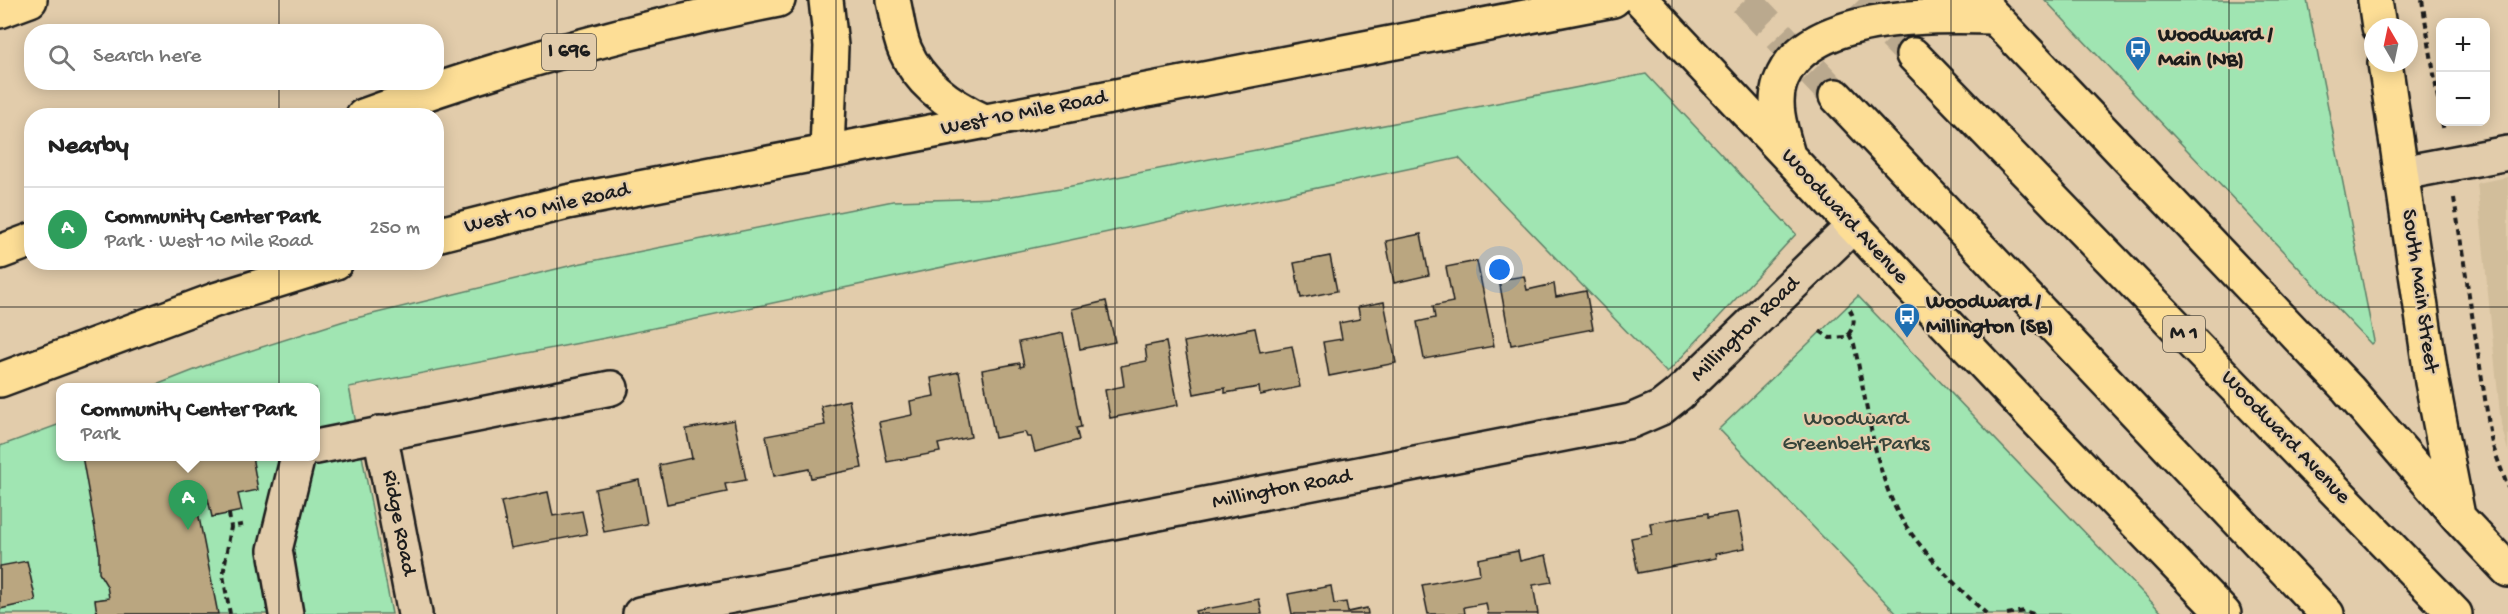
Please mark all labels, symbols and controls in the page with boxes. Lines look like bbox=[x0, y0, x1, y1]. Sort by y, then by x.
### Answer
north arrow bbox=[2364, 18, 2418, 72]
map controls bbox=[2436, 18, 2490, 126]
button: + bbox=[2436, 18, 2490, 72]
place label: Woodward / Main (NB) bbox=[2157, 23, 2274, 74]
search box bbox=[24, 24, 444, 90]
road number: I 696 bbox=[542, 34, 596, 70]
bus stop icon: Woodward / Main (NB) bbox=[2123, 34, 2153, 72]
icon: search bbox=[45, 41, 78, 74]
text: Search here bbox=[93, 44, 201, 70]
button: − bbox=[2436, 72, 2490, 126]
street label: West 10 Mile Road bbox=[939, 85, 1111, 143]
text: Nearby bbox=[48, 132, 129, 163]
street label: Woodward Avenue bbox=[1775, 144, 1914, 291]
street label: West 10 Mile Road bbox=[462, 177, 634, 241]
text: Community Center Park bbox=[105, 205, 319, 231]
street label: South Main Street bbox=[2395, 208, 2444, 376]
text: A bbox=[62, 218, 73, 241]
text: 250 m bbox=[369, 218, 420, 241]
text: Park · West 10 Mile Road bbox=[105, 231, 312, 254]
your location bbox=[1485, 255, 1514, 284]
street label: Millington Road bbox=[1686, 270, 1807, 389]
place label: Woodward / Millington (SB) bbox=[1925, 290, 2053, 341]
bus stop icon: Woodward / Millington (SB) bbox=[1892, 301, 1922, 339]
road number: M 1 bbox=[2163, 316, 2205, 352]
street label: Woodward Avenue bbox=[2215, 366, 2356, 511]
popup bbox=[56, 383, 320, 461]
text: Community Center Park bbox=[81, 398, 295, 424]
park label: Woodward Greenbelt Parks bbox=[1783, 407, 1930, 458]
text: Park bbox=[81, 424, 119, 447]
street label: Millington Road bbox=[1210, 463, 1356, 516]
street label: Ridge Road bbox=[375, 468, 421, 580]
pin: A bbox=[168, 480, 207, 530]

